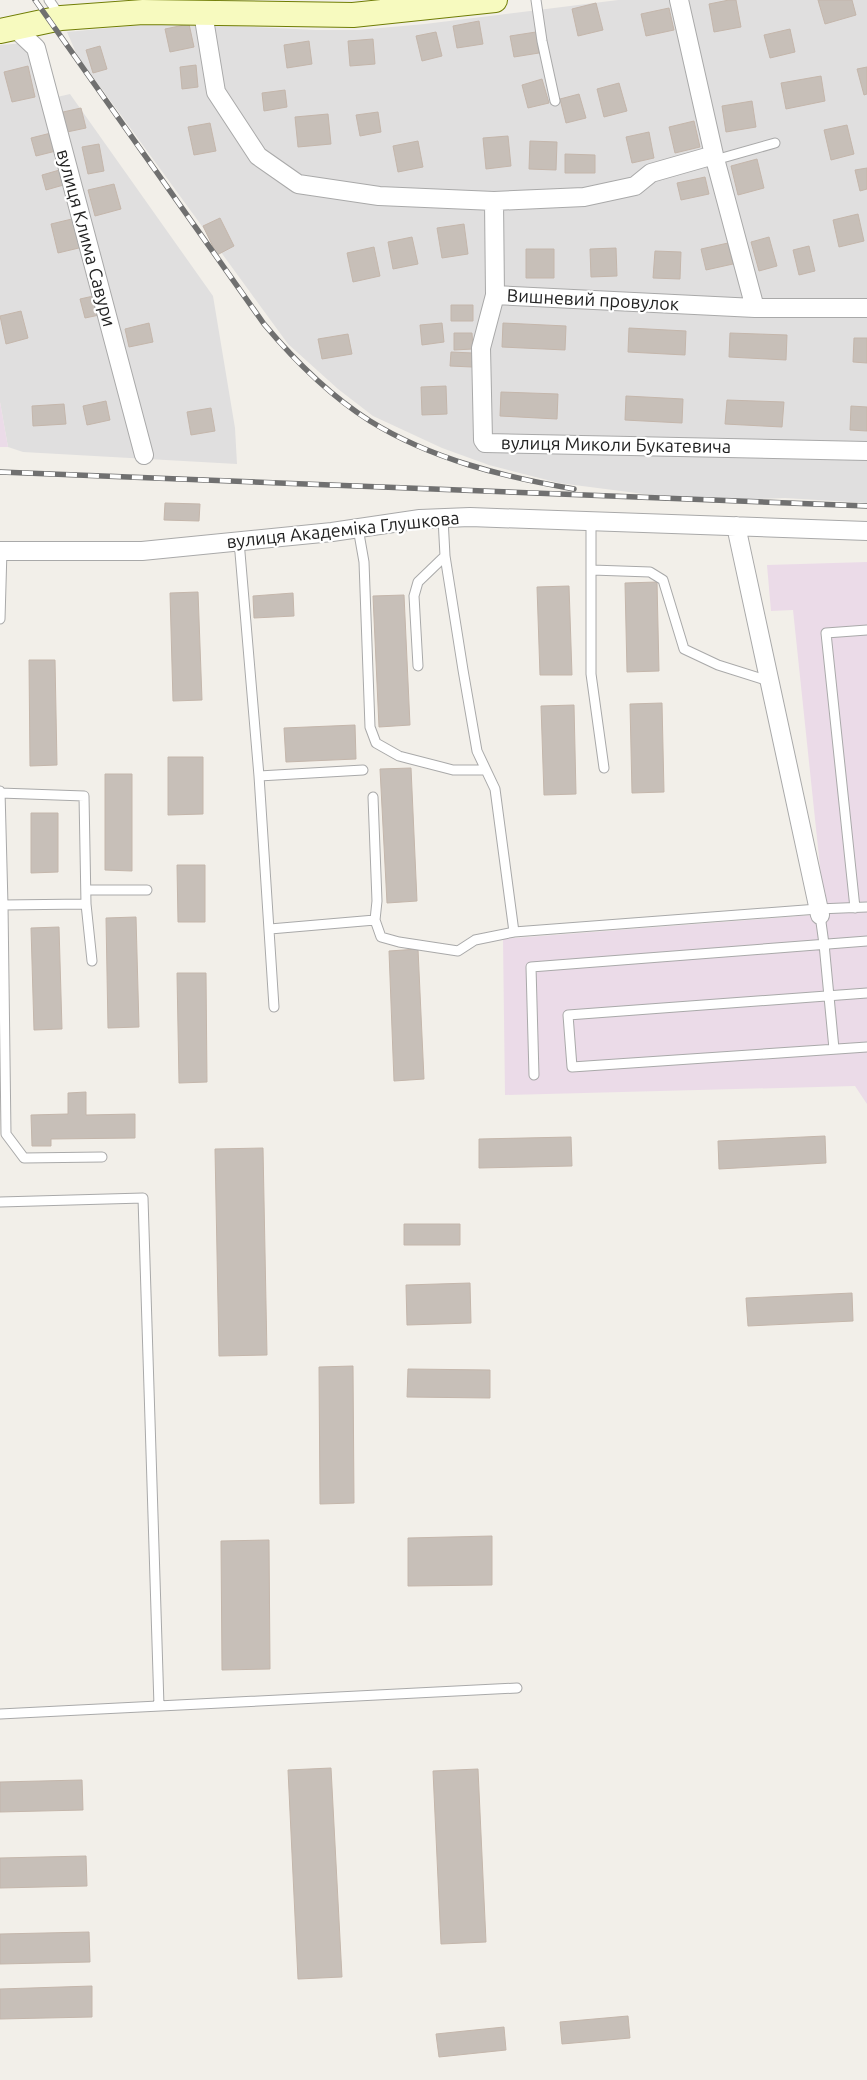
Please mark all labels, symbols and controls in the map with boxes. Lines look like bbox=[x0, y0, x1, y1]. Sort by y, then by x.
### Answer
street label: вулиця Клима Савури bbox=[54, 147, 120, 329]
street label: Вишневий провулок bbox=[506, 285, 680, 314]
street label: вулиця Миколи Букатевича bbox=[501, 432, 731, 456]
street label: вулиця Академіка Глушкова bbox=[225, 507, 460, 551]

